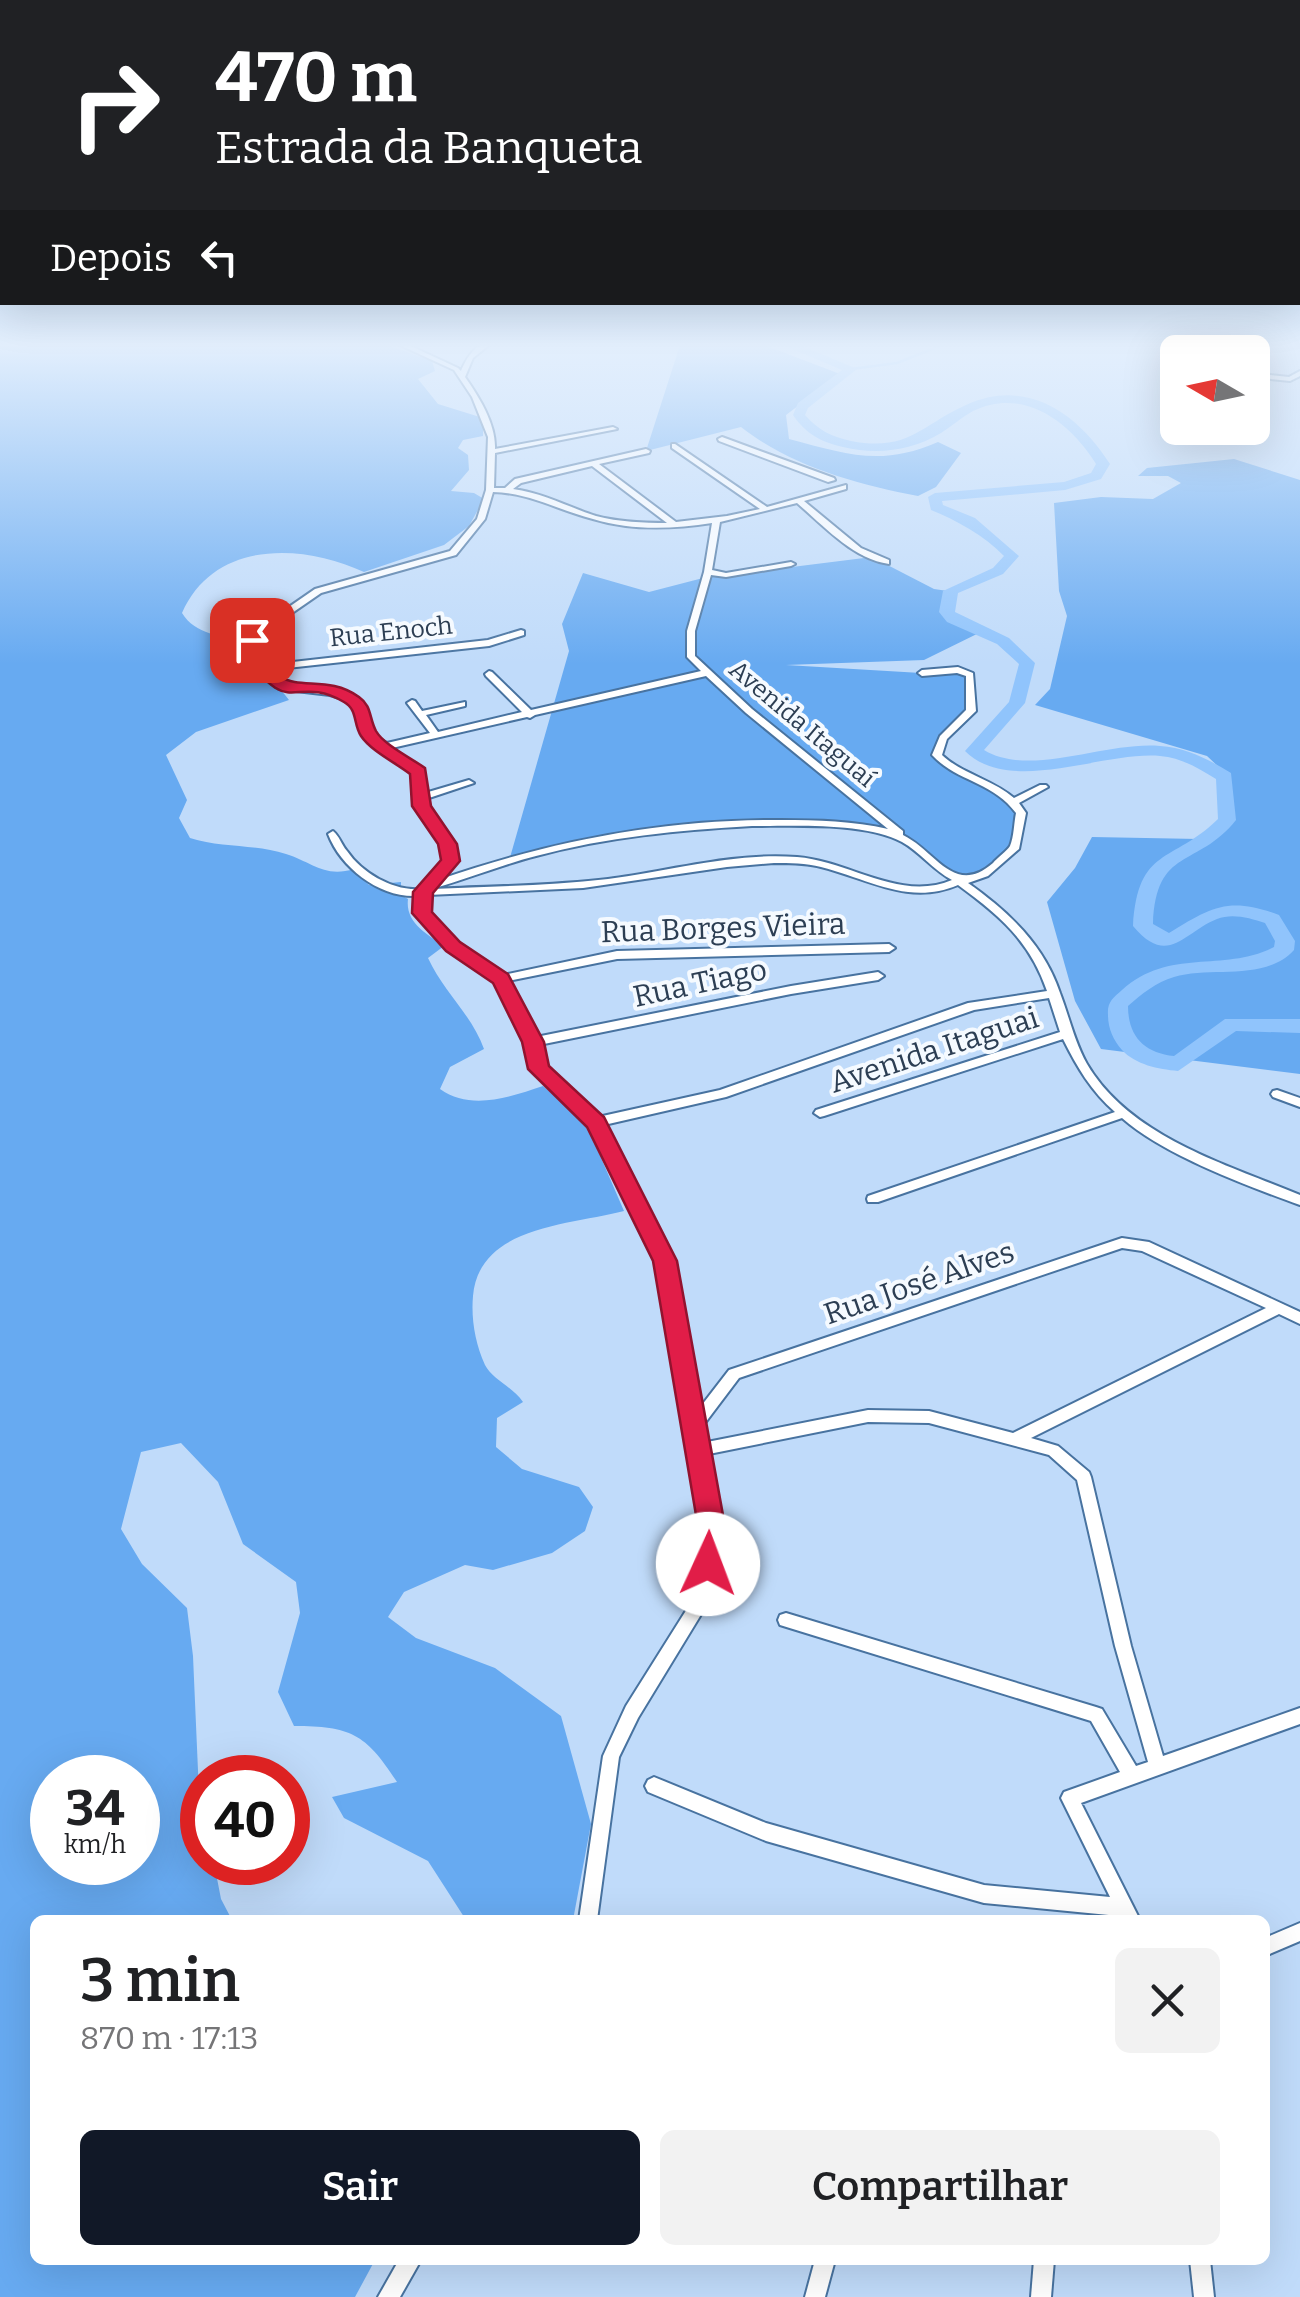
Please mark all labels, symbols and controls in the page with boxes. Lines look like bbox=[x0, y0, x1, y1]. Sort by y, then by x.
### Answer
text: 470 m bbox=[215, 36, 417, 120]
icon: right bbox=[50, 40, 180, 170]
text: Estrada da Banqueta bbox=[215, 121, 642, 175]
icon: left bbox=[192, 230, 247, 285]
text: Depois bbox=[50, 235, 172, 281]
north arrow bbox=[1160, 335, 1270, 445]
map controls bbox=[1160, 335, 1270, 445]
pin bbox=[210, 598, 295, 683]
street label: Rua Enoch bbox=[328, 611, 454, 653]
icon: arrive bbox=[225, 613, 280, 668]
street label: Avenida Itaguaí bbox=[723, 654, 881, 794]
street label: Rua Borges Vieira bbox=[600, 906, 846, 950]
street label: Rua Tiago bbox=[630, 951, 770, 1015]
street label: Avenida Itaguai bbox=[825, 999, 1043, 1101]
street label: Rua José Alves bbox=[819, 1234, 1019, 1332]
position arrow bbox=[656, 1512, 760, 1616]
speed limit sign: 40 bbox=[180, 1755, 310, 1885]
text: 34 bbox=[65, 1778, 125, 1838]
text: km/h bbox=[64, 1830, 126, 1860]
text: 3 min bbox=[80, 1945, 240, 2017]
button: close bbox=[1115, 1948, 1220, 2053]
text: 870 m · 17:13 bbox=[80, 2019, 258, 2057]
button: Sair bbox=[80, 2130, 640, 2245]
button: Compartilhar bbox=[660, 2130, 1220, 2245]

